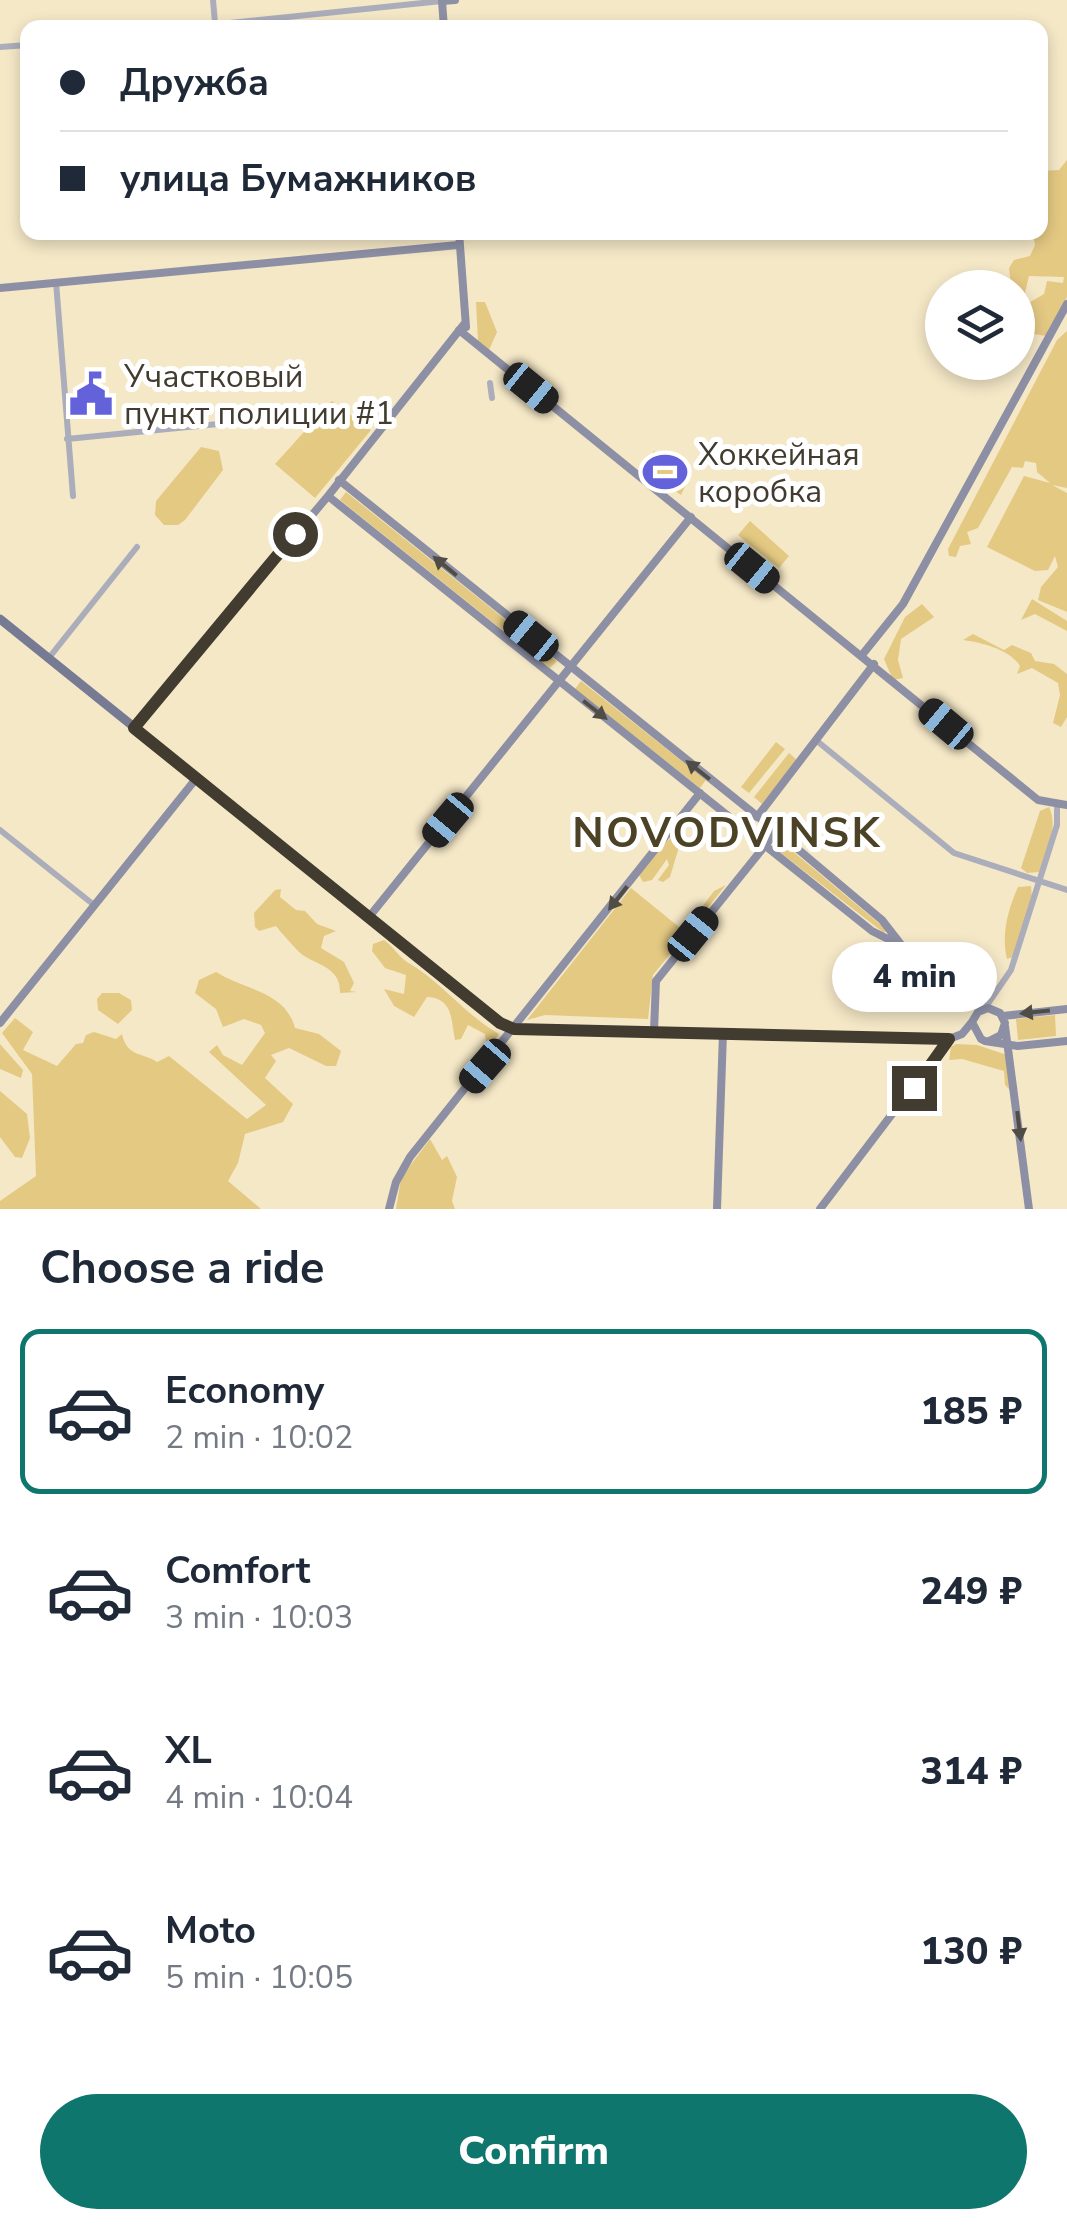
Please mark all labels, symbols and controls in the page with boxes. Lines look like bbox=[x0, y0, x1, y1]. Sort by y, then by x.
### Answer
text: Дружба bbox=[120, 57, 269, 108]
text: улица Бумажников bbox=[120, 153, 476, 204]
map controls bbox=[925, 270, 1035, 380]
button: layers bbox=[925, 270, 1035, 380]
place label: Участковый пункт полиции #1 bbox=[123, 355, 394, 435]
car bbox=[498, 357, 564, 419]
public building icon: Участковый пункт полиции #1 bbox=[67, 370, 115, 418]
place label: Хоккейная коробка bbox=[698, 433, 860, 513]
sports icon: Хоккейная коробка bbox=[641, 448, 689, 496]
route start bbox=[273, 512, 318, 557]
car bbox=[719, 537, 785, 599]
one-way arrow bbox=[433, 556, 458, 577]
car bbox=[498, 605, 564, 667]
car bbox=[913, 693, 979, 755]
one-way arrow bbox=[583, 699, 608, 720]
one-way arrow bbox=[685, 760, 711, 781]
car bbox=[417, 787, 479, 853]
district label: NOVODVINSK bbox=[572, 805, 882, 862]
one-way arrow bbox=[608, 885, 629, 910]
car bbox=[662, 901, 724, 967]
callout: 4 min bbox=[832, 943, 996, 1013]
text: 4 min bbox=[872, 955, 957, 998]
one-way arrow bbox=[1018, 1004, 1050, 1020]
car bbox=[454, 1034, 516, 1098]
route end bbox=[892, 1066, 937, 1111]
one-way arrow bbox=[1011, 1111, 1027, 1143]
text: Choose a ride bbox=[40, 1238, 325, 1299]
text: Economy bbox=[165, 1365, 324, 1416]
icon: car bbox=[45, 1367, 135, 1457]
text: 185 ₽ bbox=[920, 1386, 1022, 1437]
text: 2 min · 10:02 bbox=[165, 1416, 353, 1459]
text: Comfort bbox=[165, 1545, 310, 1596]
icon: car bbox=[45, 1547, 135, 1637]
text: 249 ₽ bbox=[920, 1566, 1022, 1617]
text: 3 min · 10:03 bbox=[165, 1596, 353, 1639]
text: XL bbox=[165, 1725, 212, 1776]
icon: car bbox=[45, 1727, 135, 1817]
text: 314 ₽ bbox=[920, 1746, 1022, 1797]
text: 4 min · 10:04 bbox=[165, 1776, 353, 1819]
text: Moto bbox=[165, 1905, 256, 1956]
icon: car bbox=[45, 1907, 135, 1997]
text: 130 ₽ bbox=[920, 1926, 1022, 1977]
text: 5 min · 10:05 bbox=[165, 1956, 353, 1999]
button: Confirm bbox=[40, 2094, 1027, 2209]

